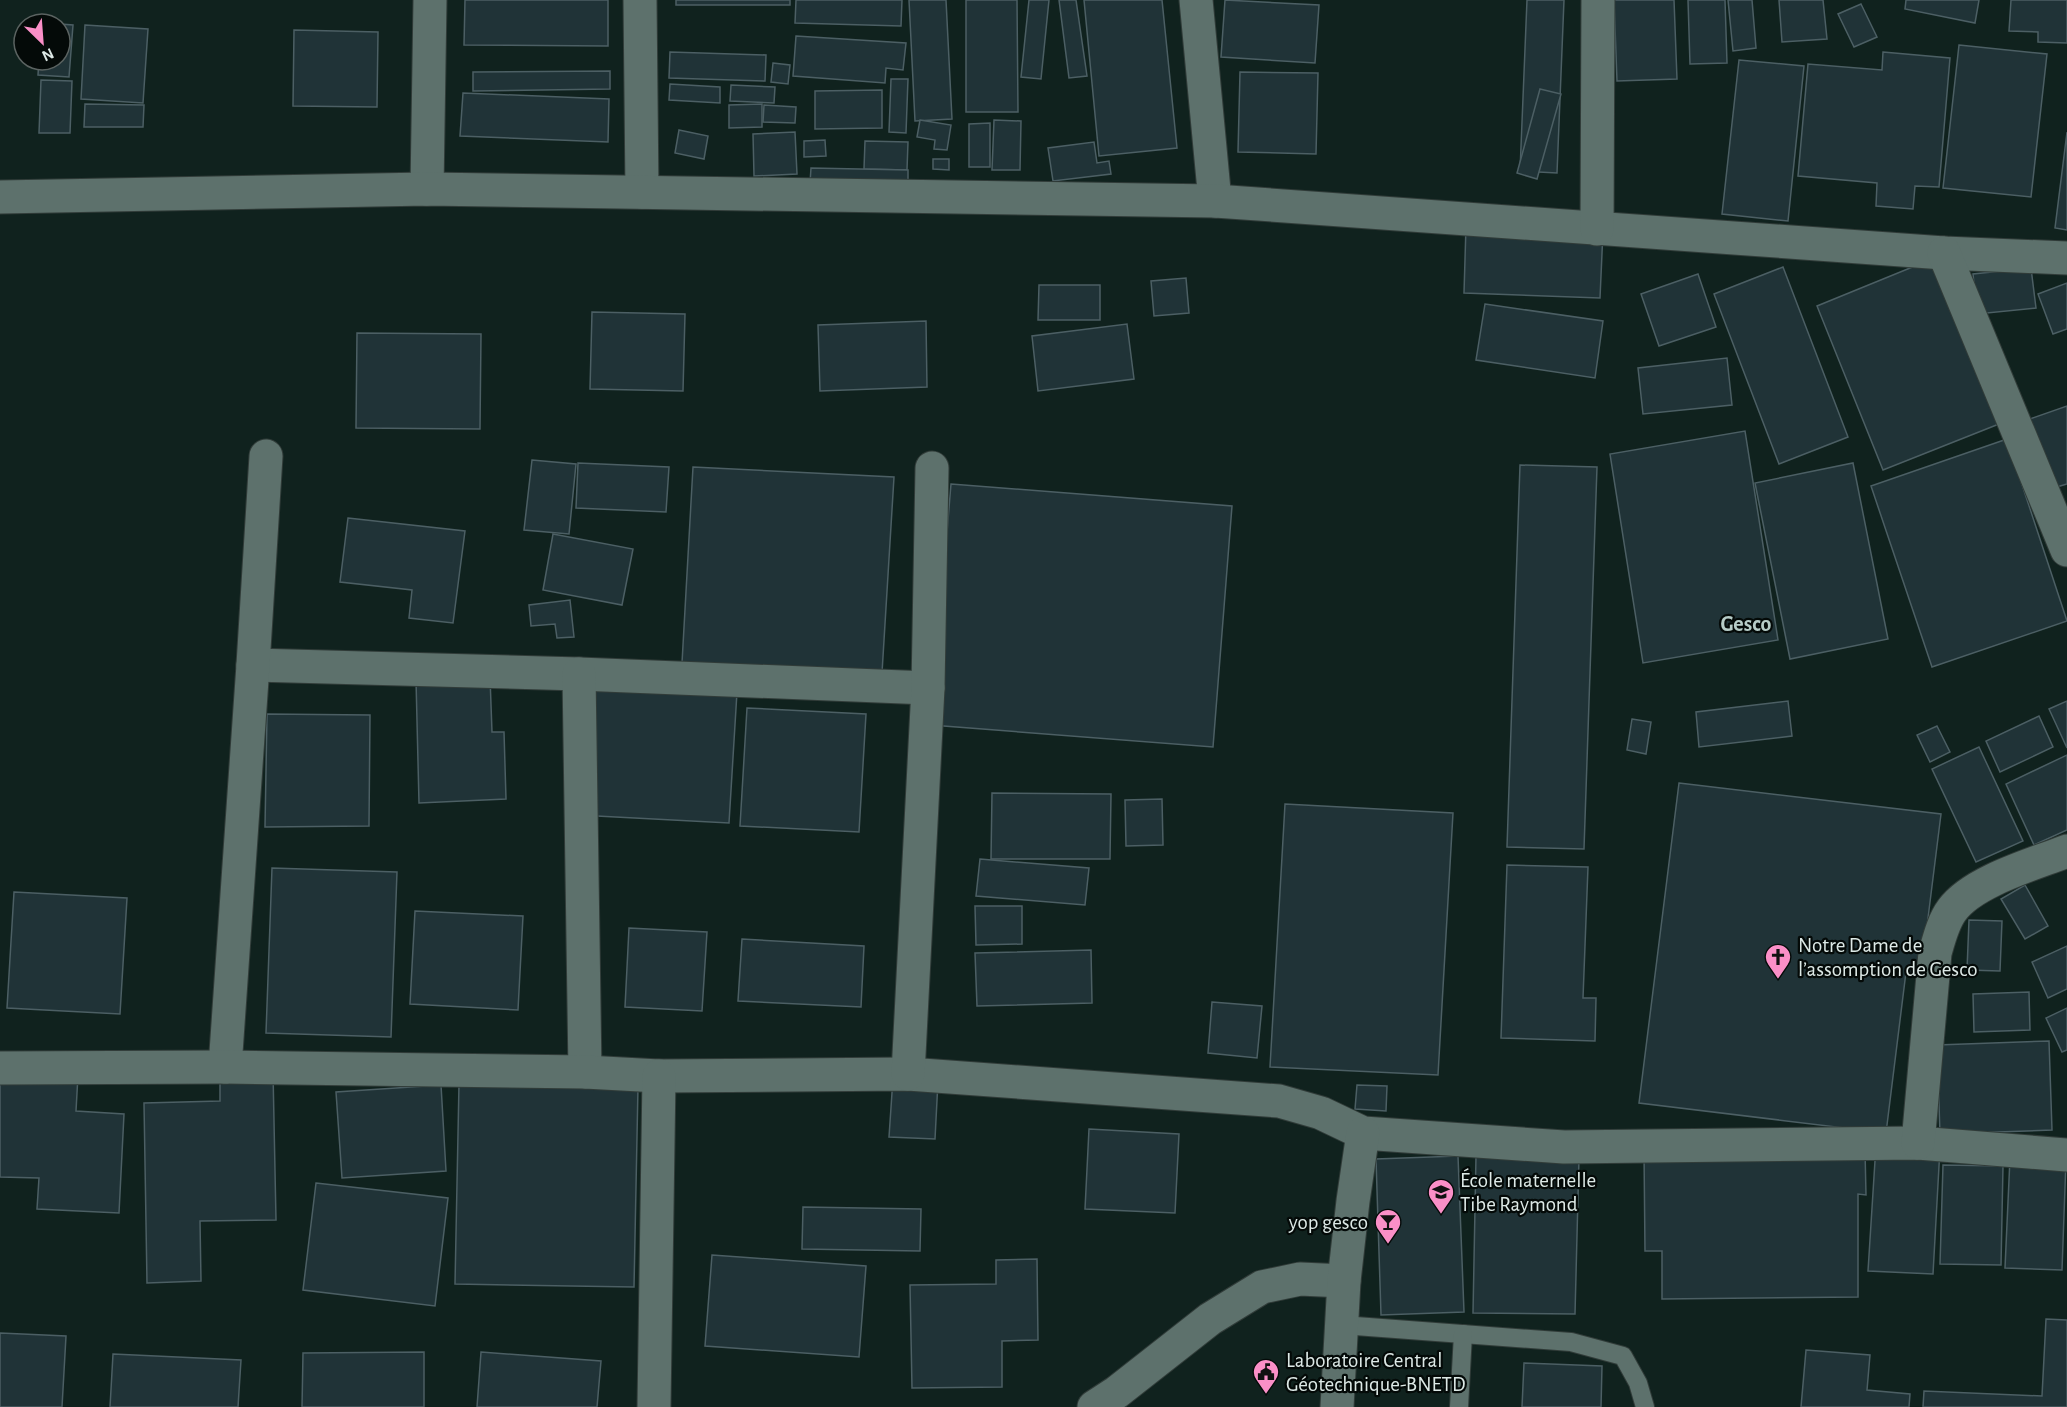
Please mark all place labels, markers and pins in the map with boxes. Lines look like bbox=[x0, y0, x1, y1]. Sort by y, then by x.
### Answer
place label: Notre Dame de l’assomption de Gesco bbox=[1798, 935, 1978, 980]
church icon: Notre Dame de l’assomption de Gesco bbox=[1763, 942, 1793, 980]
place label: École maternelle Tibe Raymond bbox=[1460, 1168, 1596, 1215]
school or university icon: École maternelle Tibe Raymond bbox=[1426, 1177, 1456, 1215]
bar icon: yop gesco bbox=[1373, 1207, 1403, 1245]
place label: yop gesco bbox=[1288, 1212, 1368, 1233]
place label: Laboratoire Central Géotechnique-BNETD bbox=[1286, 1350, 1465, 1395]
public building icon: Laboratoire Central Géotechnique-BNETD bbox=[1251, 1357, 1281, 1395]

